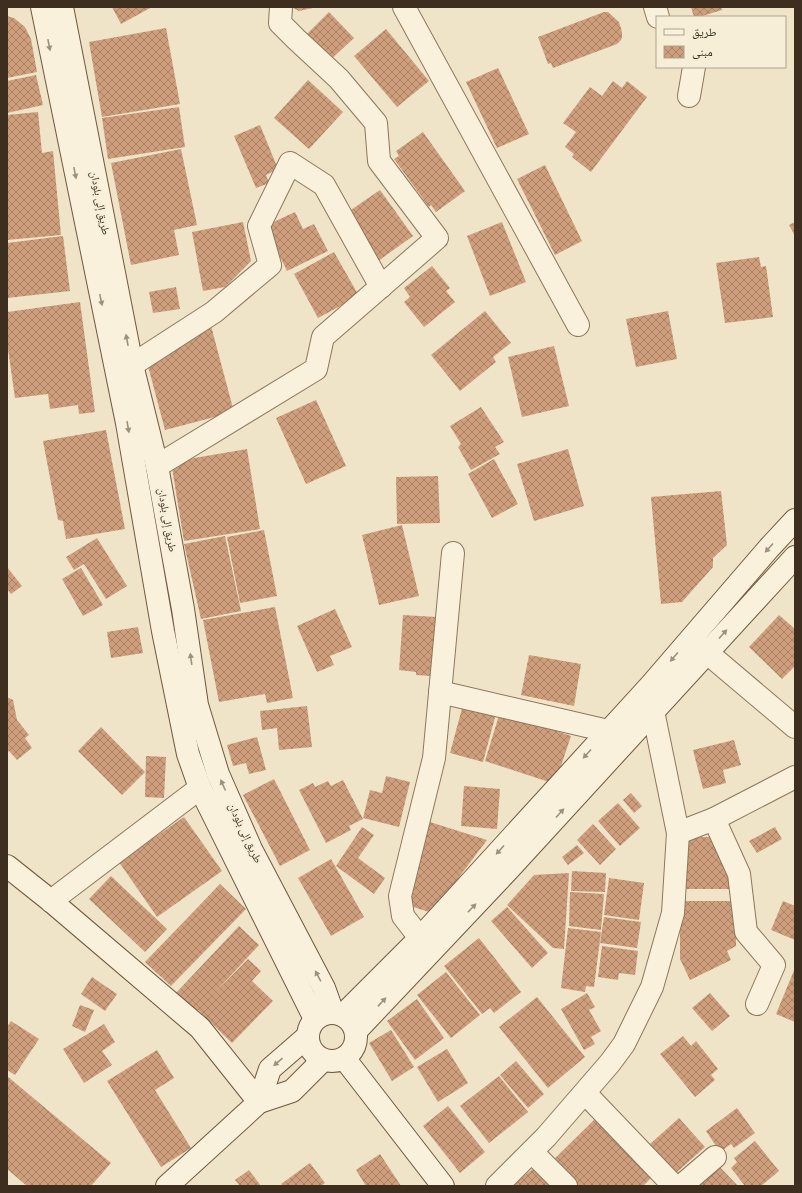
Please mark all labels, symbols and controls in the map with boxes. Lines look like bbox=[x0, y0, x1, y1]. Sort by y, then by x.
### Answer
legend bbox=[656, 16, 786, 68]
text: طريق bbox=[692, 24, 717, 40]
one-way arrow bbox=[47, 39, 53, 51]
text: مبنى bbox=[692, 44, 713, 60]
one-way arrow bbox=[72, 167, 78, 179]
street label: طريق إلى بلودان bbox=[86, 170, 114, 236]
one-way arrow bbox=[99, 294, 105, 306]
one-way arrow bbox=[124, 334, 130, 346]
one-way arrow bbox=[125, 421, 131, 433]
street label: طريق إلى بلودان bbox=[154, 487, 180, 553]
one-way arrow bbox=[764, 543, 773, 554]
one-way arrow bbox=[719, 629, 728, 639]
one-way arrow bbox=[670, 652, 679, 663]
one-way arrow bbox=[188, 653, 194, 666]
one-way arrow bbox=[583, 749, 592, 759]
one-way arrow bbox=[220, 779, 226, 791]
street label: طريق إلى بلودان bbox=[225, 801, 265, 865]
one-way arrow bbox=[556, 808, 565, 818]
one-way arrow bbox=[495, 845, 505, 855]
one-way arrow bbox=[467, 903, 477, 913]
one-way arrow bbox=[315, 971, 321, 982]
one-way arrow bbox=[377, 997, 387, 1007]
one-way arrow bbox=[273, 1057, 283, 1066]

